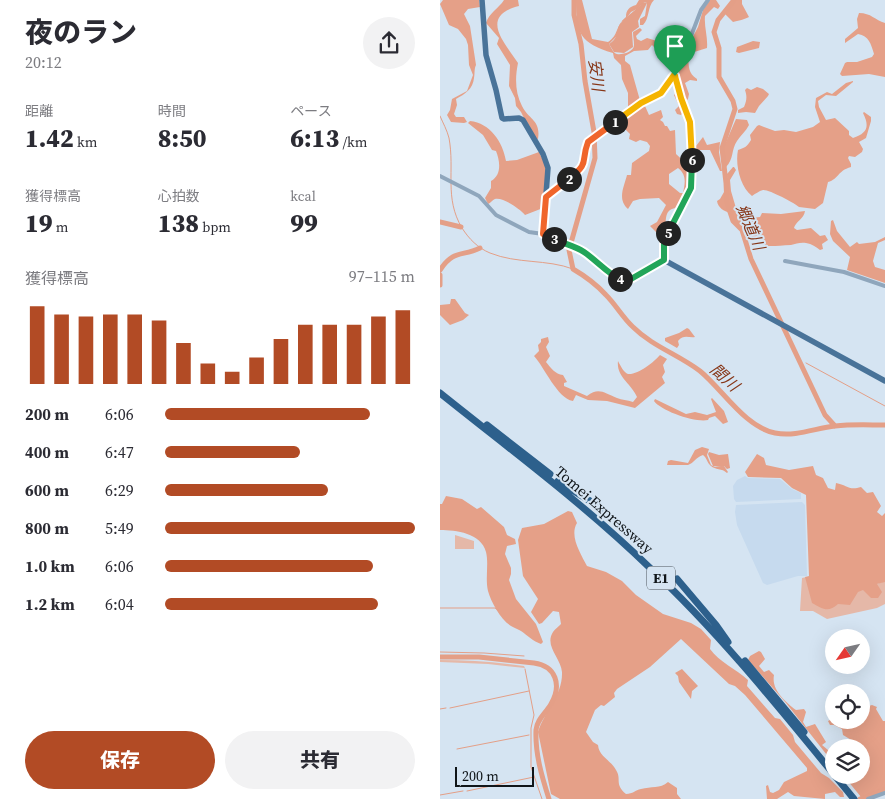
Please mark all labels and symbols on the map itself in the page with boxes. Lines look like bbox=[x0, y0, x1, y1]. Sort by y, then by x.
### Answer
pin bbox=[654, 25, 696, 76]
water label: 安川 bbox=[584, 58, 610, 94]
pin: 1 bbox=[602, 110, 628, 134]
pin: 6 bbox=[680, 148, 704, 172]
pin: 2 bbox=[556, 166, 582, 192]
water label: 郷道川 bbox=[731, 201, 771, 255]
pin: 5 bbox=[656, 220, 680, 246]
pin: 3 bbox=[542, 226, 566, 252]
pin: 4 bbox=[608, 266, 632, 292]
water label: 間川 bbox=[706, 358, 746, 397]
street label: Tomei Expressway bbox=[551, 461, 658, 558]
road number: E1 bbox=[647, 566, 675, 590]
north arrow bbox=[825, 629, 870, 674]
scale bar bbox=[455, 764, 534, 787]

